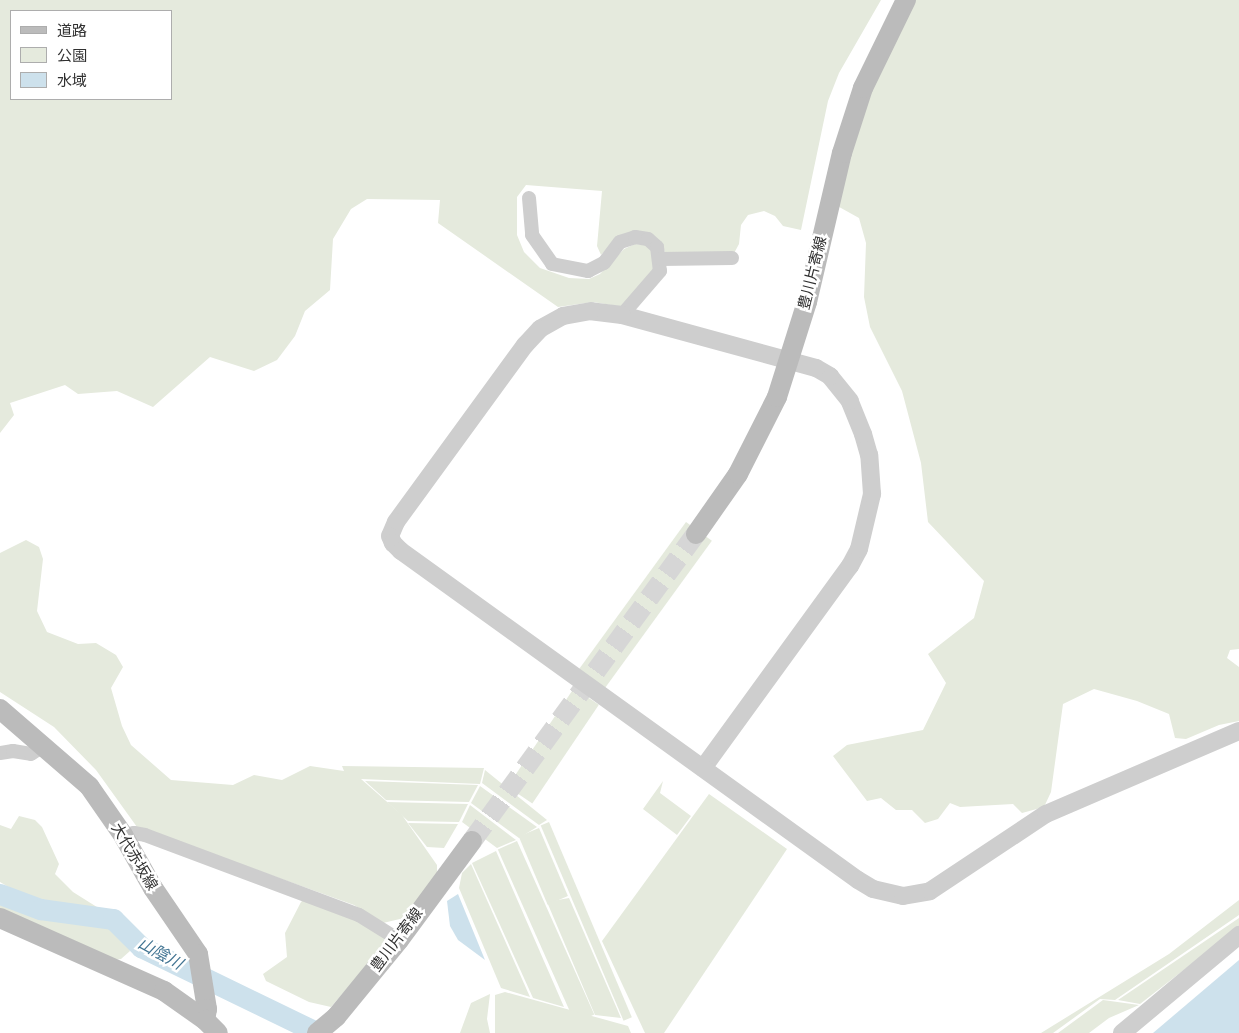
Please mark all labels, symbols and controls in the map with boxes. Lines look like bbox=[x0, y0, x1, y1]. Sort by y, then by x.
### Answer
legend bbox=[10, 10, 172, 100]
text: 道路 bbox=[57, 24, 87, 39]
text: 公園 bbox=[57, 49, 87, 64]
text: 水域 bbox=[57, 74, 87, 89]
street label: 豊川片寄線 bbox=[795, 234, 831, 312]
street label: 大代赤坂線 bbox=[107, 820, 161, 894]
street label: 豊川片寄線 bbox=[367, 905, 427, 975]
water label: 山陰川 bbox=[134, 934, 186, 974]

